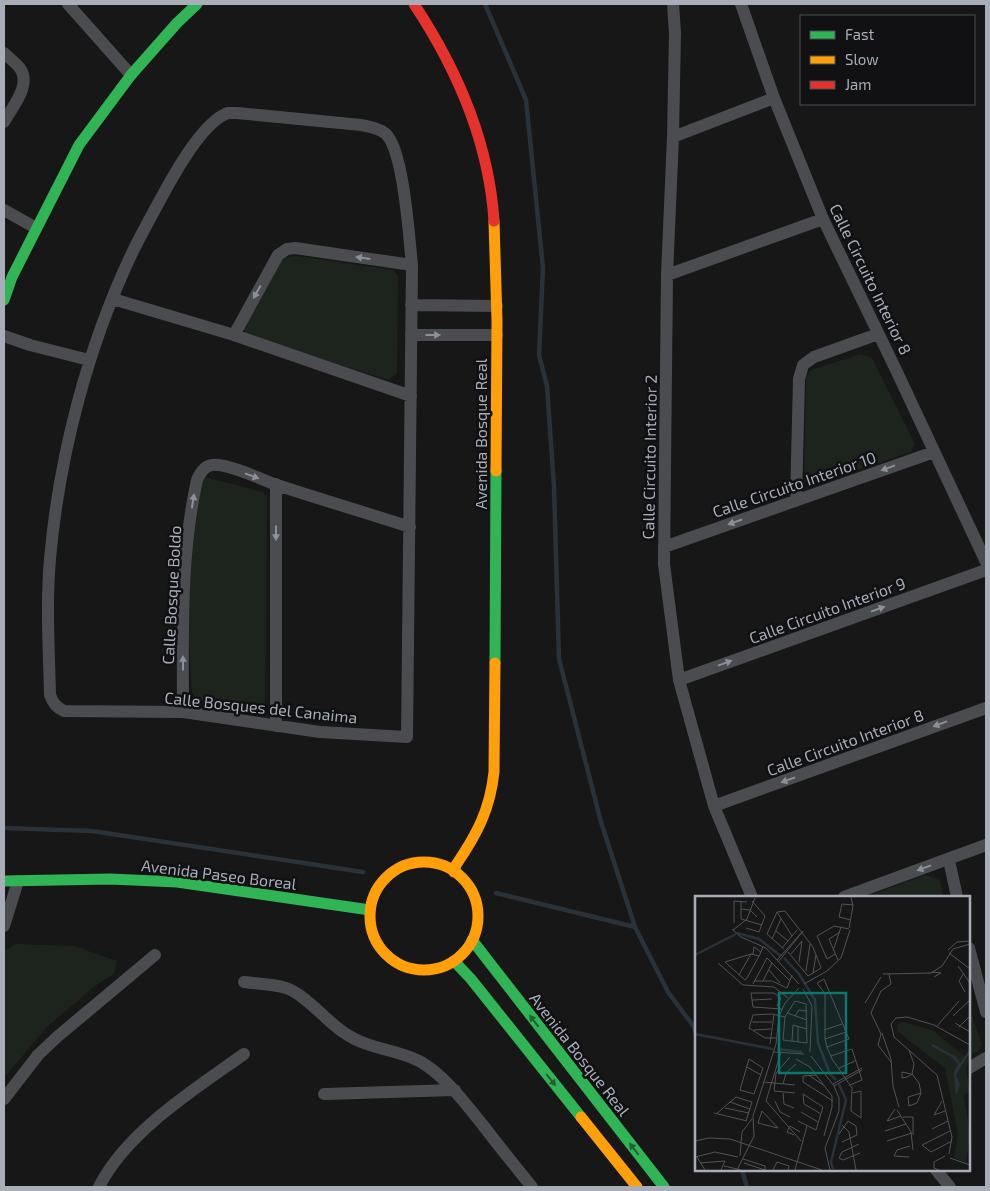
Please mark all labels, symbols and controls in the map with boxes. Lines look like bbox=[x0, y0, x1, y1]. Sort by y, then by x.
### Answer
legend bbox=[800, 15, 975, 105]
text: Fast bbox=[845, 25, 875, 43]
text: Slow bbox=[845, 50, 879, 68]
text: Jam bbox=[845, 75, 871, 93]
street label: Calle Circuito Interior 8 bbox=[826, 200, 916, 358]
one-way arrow bbox=[355, 254, 371, 262]
one-way arrow bbox=[253, 285, 261, 300]
one-way arrow bbox=[425, 331, 441, 339]
street label: Avenida Bosque Real bbox=[471, 358, 490, 509]
street label: Calle Circuito Interior 2 bbox=[638, 374, 660, 540]
street label: Calle Circuito Interior 10 bbox=[710, 447, 878, 521]
one-way arrow bbox=[881, 465, 896, 472]
one-way arrow bbox=[245, 472, 260, 480]
one-way arrow bbox=[189, 493, 197, 509]
one-way arrow bbox=[727, 518, 742, 526]
street label: Calle Bosque Boldo bbox=[158, 525, 184, 665]
one-way arrow bbox=[272, 525, 280, 541]
street label: Calle Circuito Interior 9 bbox=[746, 573, 908, 647]
one-way arrow bbox=[871, 605, 886, 613]
one-way arrow bbox=[179, 655, 187, 671]
one-way arrow bbox=[718, 659, 733, 667]
street label: Calle Bosques del Canaima bbox=[164, 687, 358, 727]
street label: Calle Circuito Interior 8 bbox=[764, 705, 926, 779]
one-way arrow bbox=[933, 721, 948, 728]
one-way arrow bbox=[780, 777, 795, 784]
street label: Avenida Paseo Boreal bbox=[140, 855, 298, 893]
one-way arrow bbox=[916, 864, 931, 872]
inset map bbox=[695, 896, 970, 1171]
street label: Avenida Bosque Real bbox=[526, 989, 634, 1119]
one-way arrow bbox=[528, 1015, 539, 1028]
one-way arrow bbox=[546, 1073, 557, 1086]
one-way arrow bbox=[628, 1143, 639, 1156]

